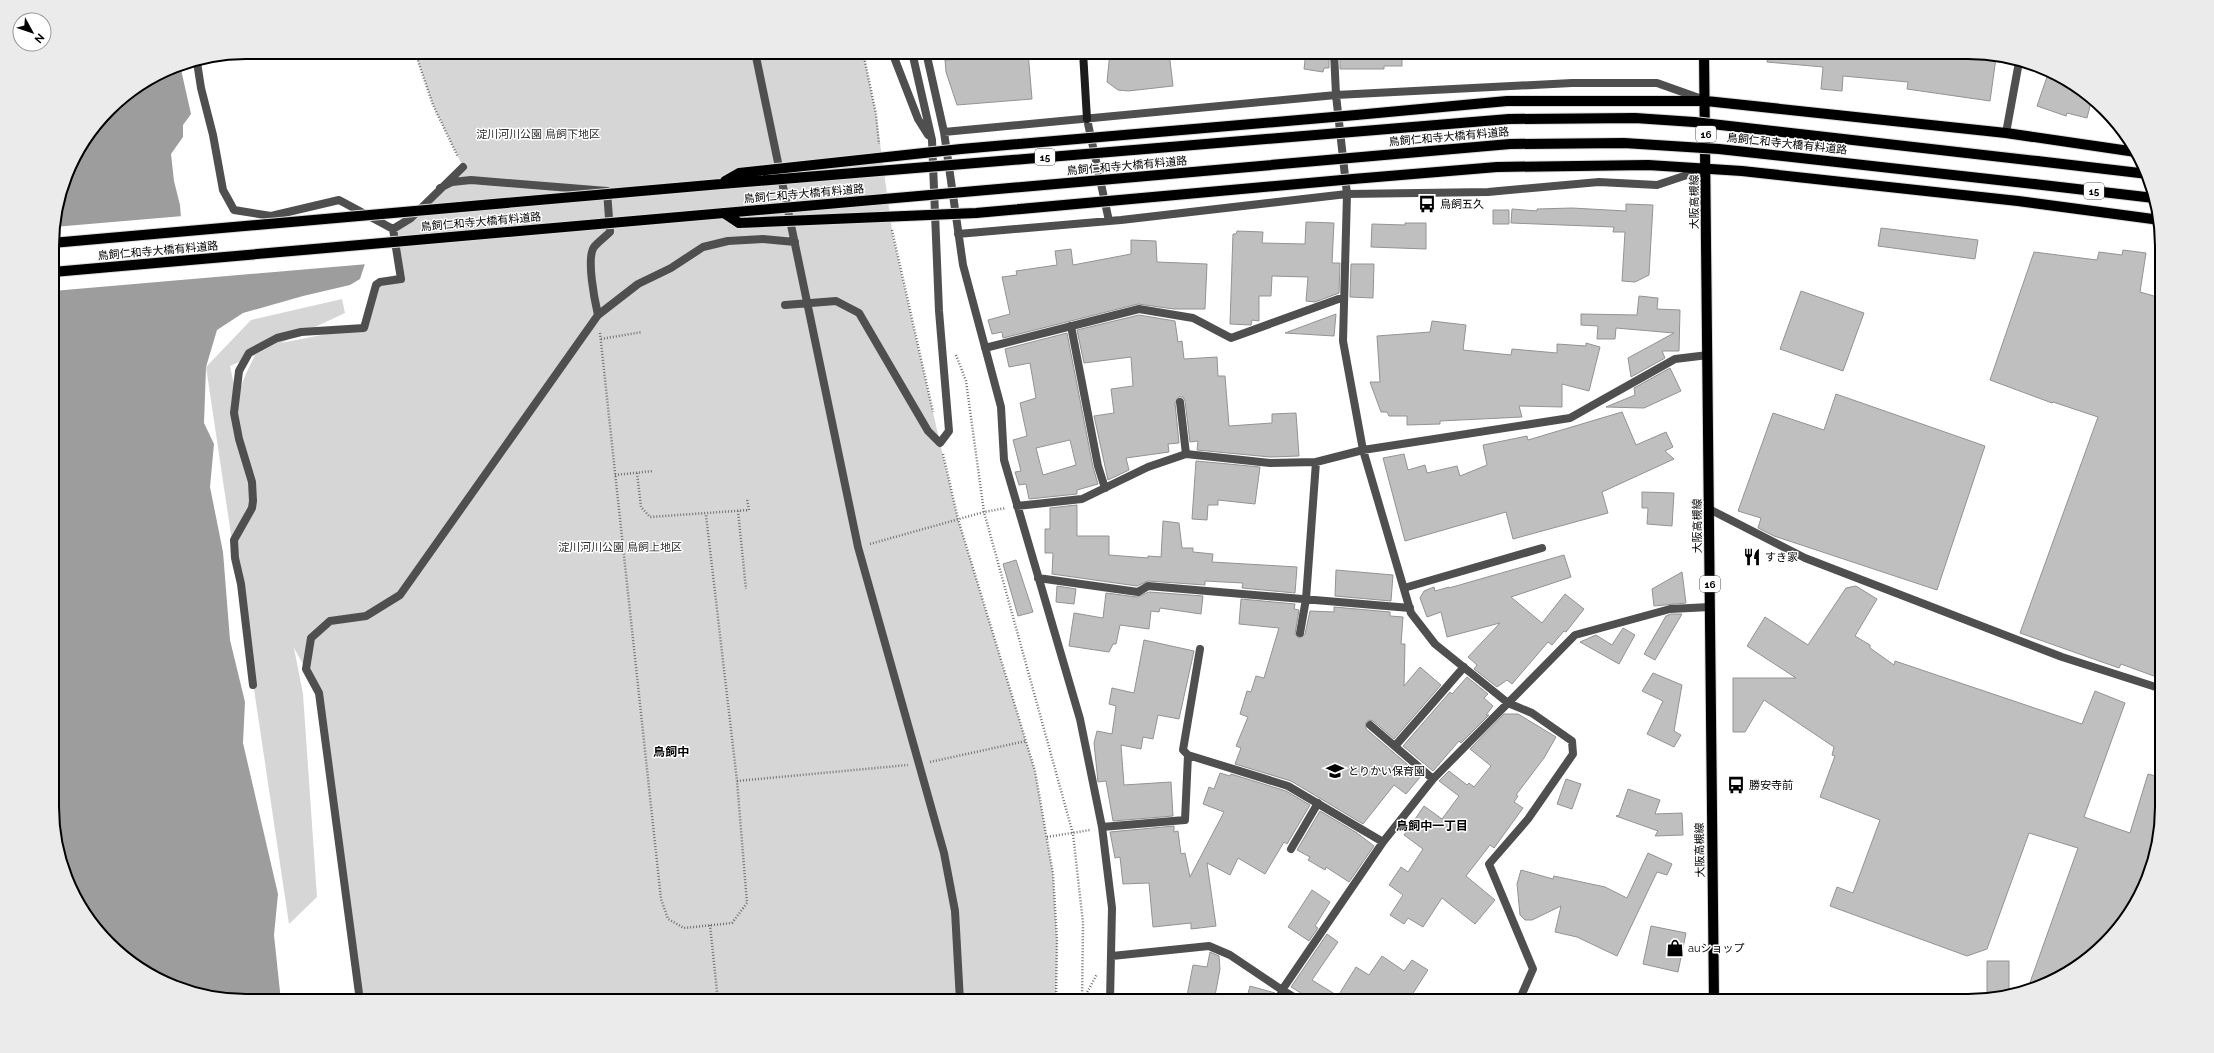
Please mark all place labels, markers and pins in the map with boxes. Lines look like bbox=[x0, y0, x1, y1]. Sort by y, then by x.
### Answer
bus stop icon: 鳥飼五久 bbox=[1417, 194, 1437, 214]
place label: 鳥飼五久 bbox=[1440, 198, 1484, 211]
restaurant icon: すき家 bbox=[1742, 547, 1762, 567]
place label: すき家 bbox=[1765, 551, 1798, 564]
school or university icon: とりかい保育園 bbox=[1325, 761, 1345, 781]
place label: とりかい保育園 bbox=[1348, 765, 1425, 778]
bus stop icon: 勝安寺前 bbox=[1726, 775, 1746, 795]
place label: 勝安寺前 bbox=[1749, 779, 1793, 792]
shop icon: auショップ bbox=[1665, 938, 1685, 958]
place label: auショップ bbox=[1688, 942, 1745, 955]

